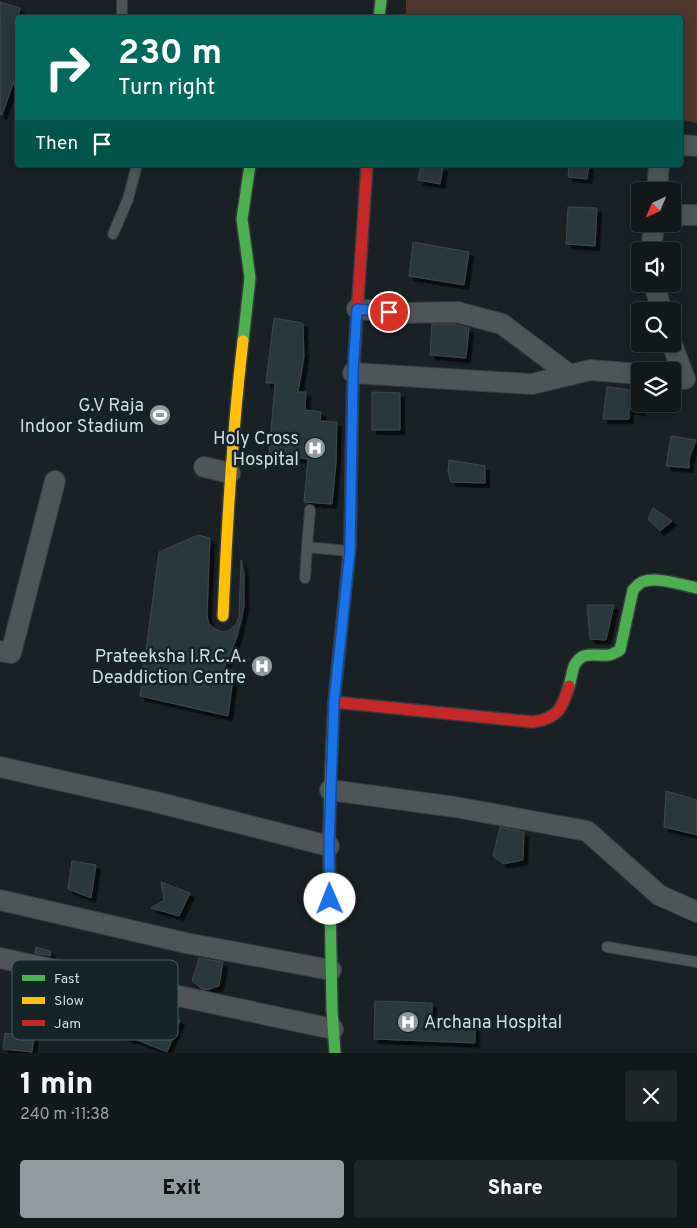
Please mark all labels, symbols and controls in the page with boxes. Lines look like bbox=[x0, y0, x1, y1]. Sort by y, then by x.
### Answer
text: 230 m bbox=[118, 32, 222, 76]
icon: right bbox=[35, 35, 100, 100]
text: Turn right bbox=[118, 75, 215, 102]
icon: arrive bbox=[88, 130, 116, 158]
text: Then bbox=[35, 132, 78, 156]
north arrow bbox=[631, 182, 681, 232]
map controls bbox=[631, 182, 681, 412]
button: sound bbox=[631, 242, 681, 292]
pin bbox=[368, 291, 410, 333]
icon: arrive bbox=[375, 298, 403, 326]
button: search bbox=[631, 302, 681, 352]
button: layers bbox=[631, 362, 681, 412]
place label: G.V Raja Indoor Stadium bbox=[20, 395, 144, 439]
sports icon: G.V Raja Indoor Stadium bbox=[148, 403, 172, 427]
place label: Holy Cross Hospital bbox=[213, 428, 299, 472]
hospital icon: Holy Cross Hospital bbox=[303, 436, 327, 460]
place label: Prateeksha I.R.C.A. Deaddiction Centre bbox=[92, 646, 246, 690]
hospital icon: Prateeksha I.R.C.A. Deaddiction Centre bbox=[250, 654, 274, 678]
position arrow bbox=[303, 872, 355, 924]
legend bbox=[12, 960, 178, 1040]
text: Fast bbox=[54, 971, 80, 988]
text: Slow bbox=[54, 993, 84, 1010]
hospital icon: Archana Hospital bbox=[396, 1010, 420, 1034]
place label: Archana Hospital bbox=[424, 1012, 562, 1035]
text: Jam bbox=[54, 1016, 81, 1033]
text: 1 min bbox=[20, 1067, 93, 1104]
button: close bbox=[625, 1070, 677, 1122]
text: 240 m · 11:38 bbox=[20, 1105, 110, 1125]
button: Exit bbox=[20, 1160, 344, 1218]
button: Share bbox=[354, 1160, 677, 1218]

